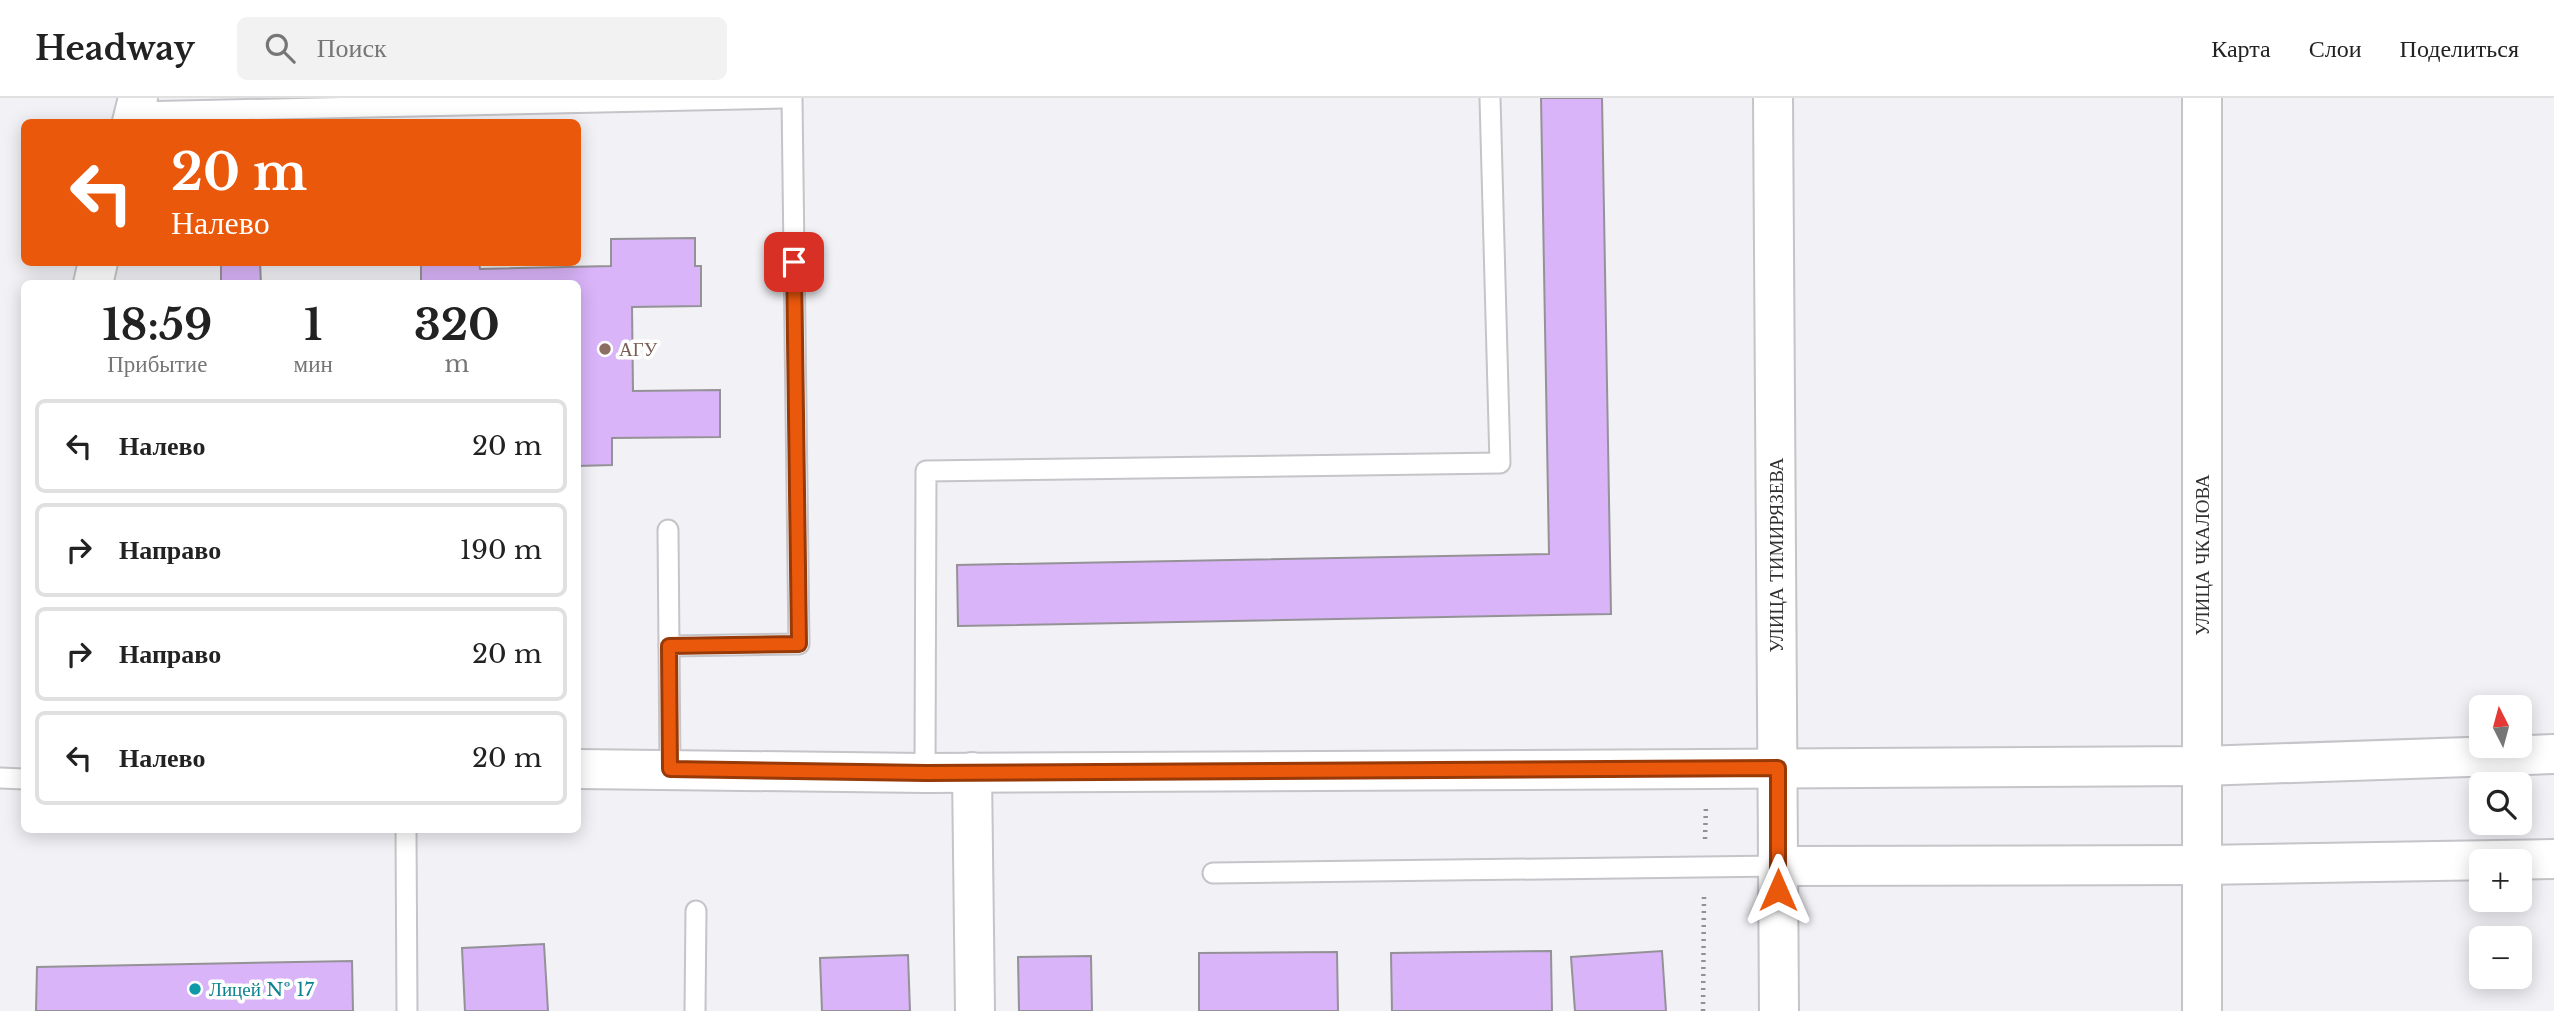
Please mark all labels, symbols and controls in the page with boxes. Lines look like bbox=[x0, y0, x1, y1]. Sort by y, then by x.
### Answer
search box bbox=[237, 17, 727, 80]
text: Headway bbox=[35, 28, 195, 69]
icon: search bbox=[261, 29, 299, 67]
text: Поиск bbox=[317, 32, 387, 64]
text: Карта bbox=[2211, 34, 2271, 63]
text: Слои bbox=[2309, 34, 2362, 63]
text: Поделиться bbox=[2400, 34, 2519, 63]
text: 20 m bbox=[171, 142, 307, 203]
icon: left bbox=[56, 147, 147, 238]
text: Налево bbox=[171, 203, 270, 243]
pin bbox=[764, 232, 824, 292]
icon: arrive bbox=[775, 243, 813, 281]
text: 18:59 bbox=[102, 299, 212, 351]
text: 1 bbox=[304, 299, 322, 351]
text: 320 bbox=[414, 299, 500, 351]
place label: АГУ bbox=[619, 338, 658, 361]
marker: АГУ bbox=[597, 341, 613, 357]
text: Прибытие bbox=[107, 350, 207, 378]
text: мин bbox=[294, 350, 333, 378]
text: m bbox=[445, 350, 469, 378]
icon: left bbox=[60, 427, 98, 465]
text: Налево bbox=[119, 430, 205, 462]
text: 20 m bbox=[472, 430, 542, 462]
street label: УЛИЦА ТИМИРЯЗЕВА bbox=[1765, 457, 1788, 653]
street label: УЛИЦА ЧКАЛОВА bbox=[2191, 474, 2214, 636]
icon: right bbox=[60, 531, 98, 569]
text: Направо bbox=[119, 534, 221, 566]
text: 190 m bbox=[460, 534, 542, 566]
icon: right bbox=[60, 635, 98, 673]
text: Направо bbox=[119, 638, 221, 670]
text: 20 m bbox=[472, 638, 542, 670]
north arrow bbox=[2469, 695, 2532, 758]
map controls bbox=[2469, 695, 2532, 989]
icon: left bbox=[60, 739, 98, 777]
text: Налево bbox=[119, 742, 205, 774]
text: 20 m bbox=[472, 742, 542, 774]
button: search bbox=[2469, 772, 2532, 835]
button: + bbox=[2469, 849, 2532, 912]
position arrow bbox=[1741, 853, 1815, 927]
button: − bbox=[2469, 926, 2532, 989]
place label: Лицей № 17 bbox=[209, 978, 315, 1001]
marker: Лицей № 17 bbox=[187, 981, 203, 997]

